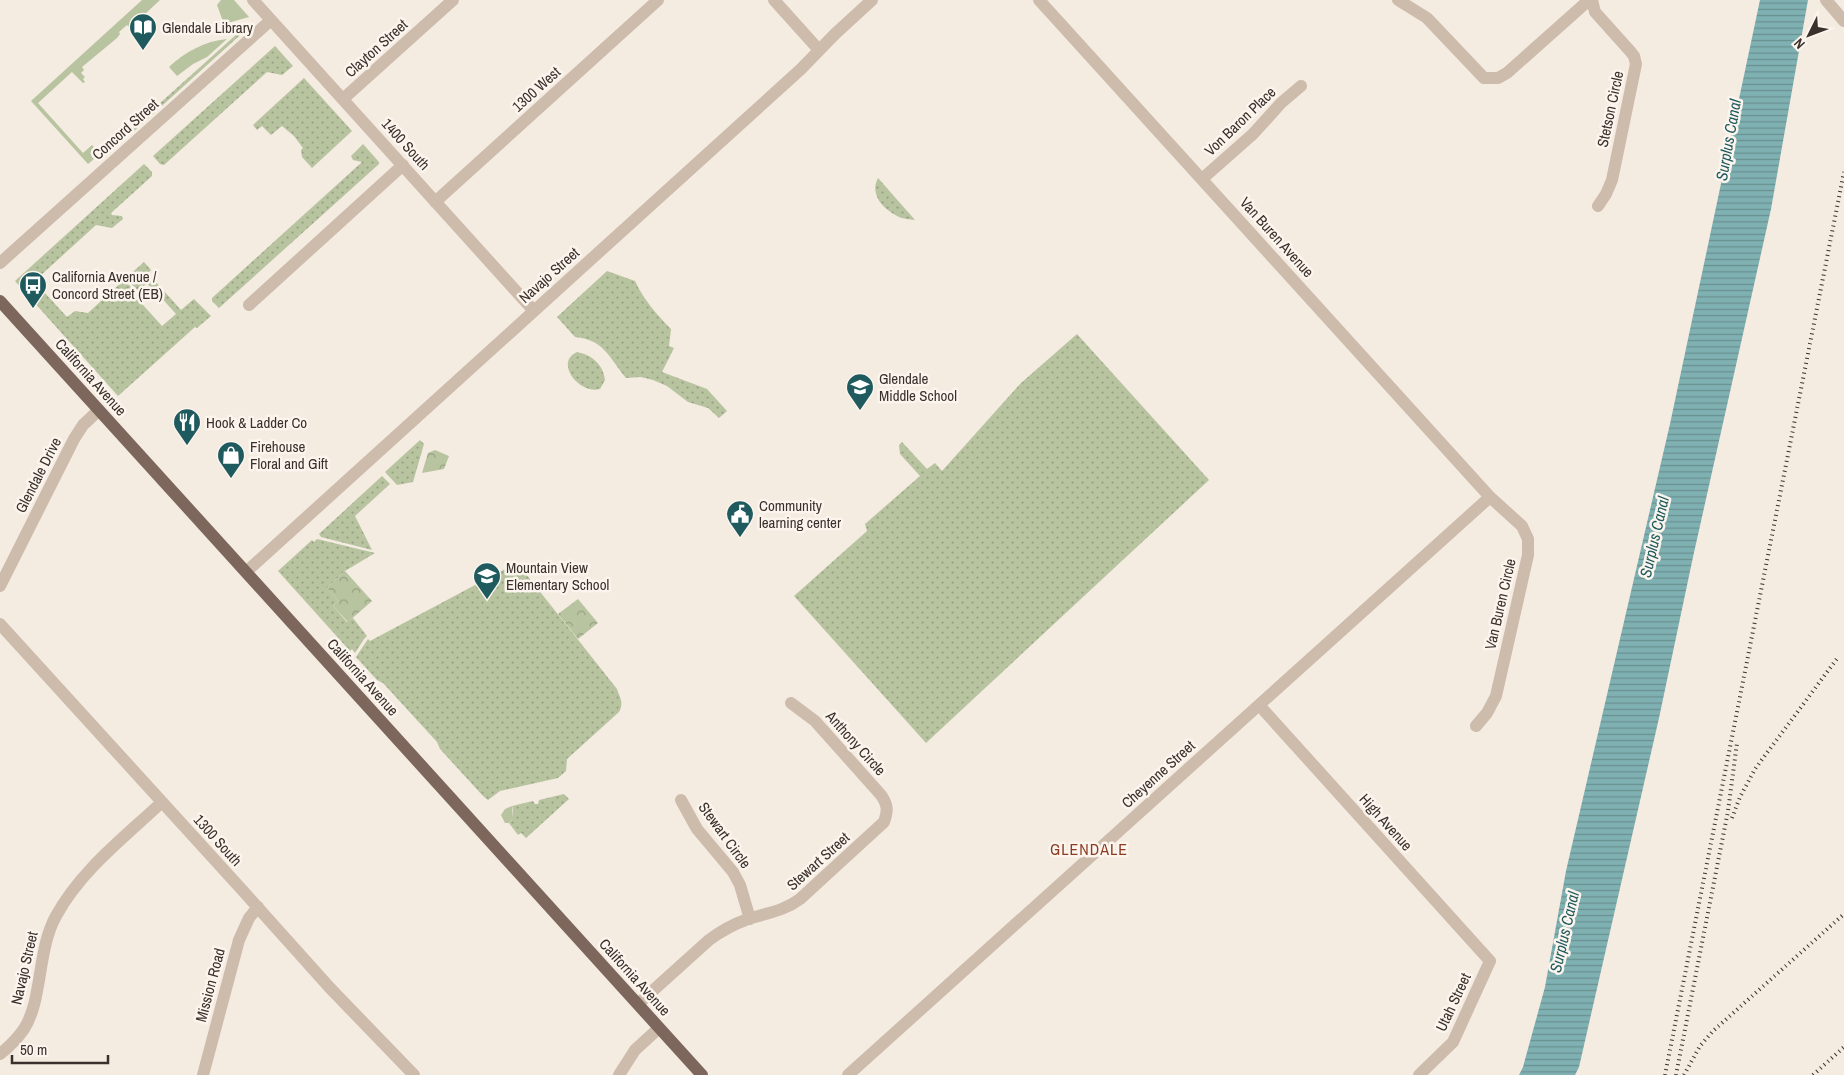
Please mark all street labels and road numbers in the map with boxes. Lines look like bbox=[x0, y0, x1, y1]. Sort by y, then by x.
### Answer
street label: Clayton Street bbox=[340, 14, 412, 82]
street label: 1300 West bbox=[507, 61, 565, 116]
street label: Stetson Circle bbox=[1592, 69, 1628, 149]
street label: Von Baron Place bbox=[1200, 82, 1280, 160]
street label: Concord Street bbox=[87, 93, 163, 164]
street label: 1400 South bbox=[377, 114, 435, 174]
street label: Van Buren Avenue bbox=[1235, 192, 1319, 282]
street label: Navajo Street bbox=[514, 242, 584, 308]
street label: California Avenue bbox=[51, 334, 132, 420]
street label: Glendale Drive bbox=[10, 434, 66, 516]
street label: Van Buren Circle bbox=[1479, 556, 1521, 652]
street label: California Avenue bbox=[323, 634, 404, 720]
street label: Anthony Circle bbox=[821, 705, 891, 780]
street label: Cheyenne Street bbox=[1117, 735, 1200, 813]
street label: High Avenue bbox=[1355, 789, 1417, 855]
street label: Stewart Circle bbox=[694, 798, 756, 873]
street label: 1300 South bbox=[189, 810, 247, 870]
street label: Stewart Street bbox=[782, 827, 854, 895]
street label: Navajo Street bbox=[5, 929, 43, 1007]
street label: California Avenue bbox=[595, 934, 676, 1020]
street label: Mission Road bbox=[190, 946, 230, 1024]
street label: Utah Street bbox=[1430, 969, 1476, 1035]

